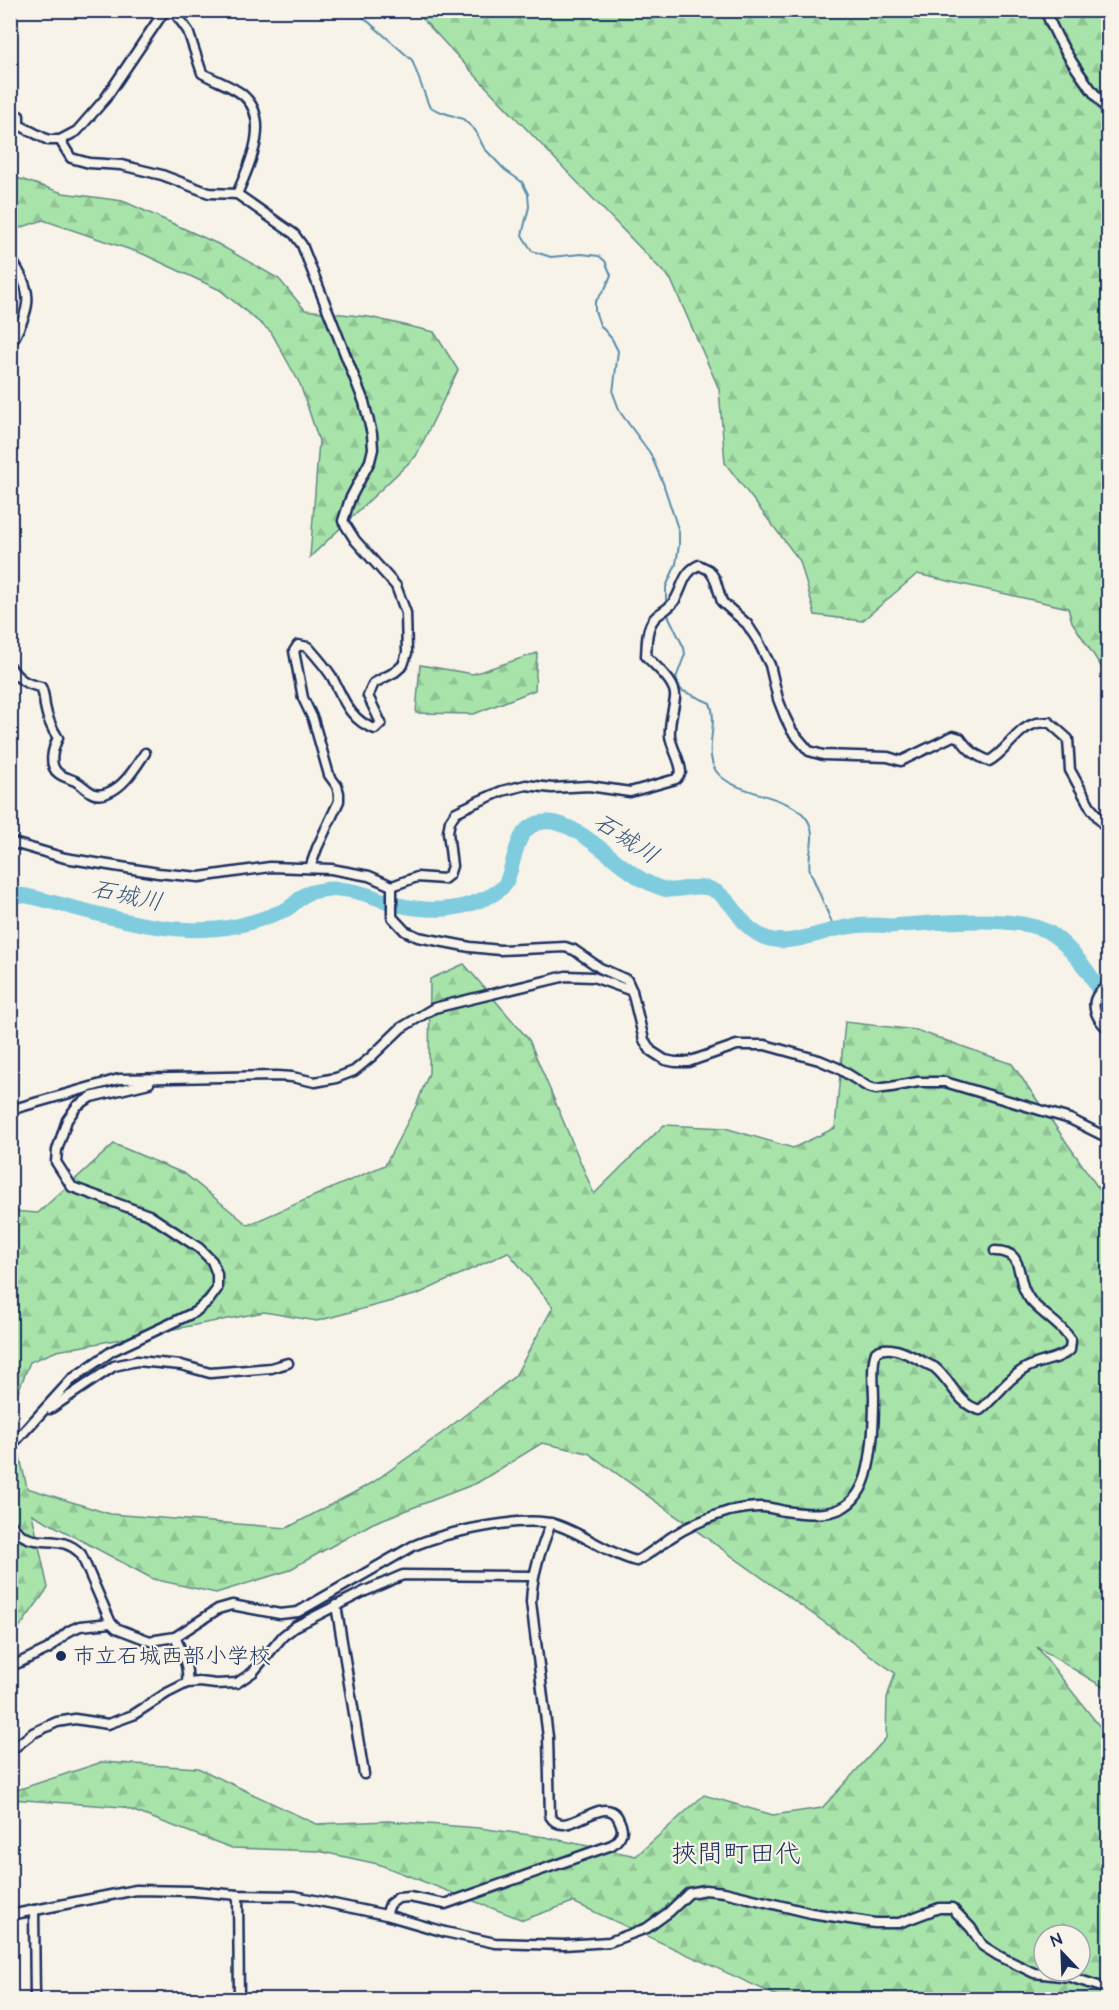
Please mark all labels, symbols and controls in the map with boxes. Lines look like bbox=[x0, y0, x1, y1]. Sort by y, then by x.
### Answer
water label: 石城川 bbox=[587, 805, 665, 873]
water label: 石城川 bbox=[88, 872, 166, 920]
place label: 市立石城西部小学校 bbox=[73, 1641, 271, 1672]
marker: 市立石城西部小学校 bbox=[54, 1649, 68, 1663]
district label: 挾間町田代 bbox=[671, 1836, 801, 1872]
north arrow bbox=[1032, 1923, 1092, 1983]
text: N bbox=[1048, 1928, 1065, 1952]

